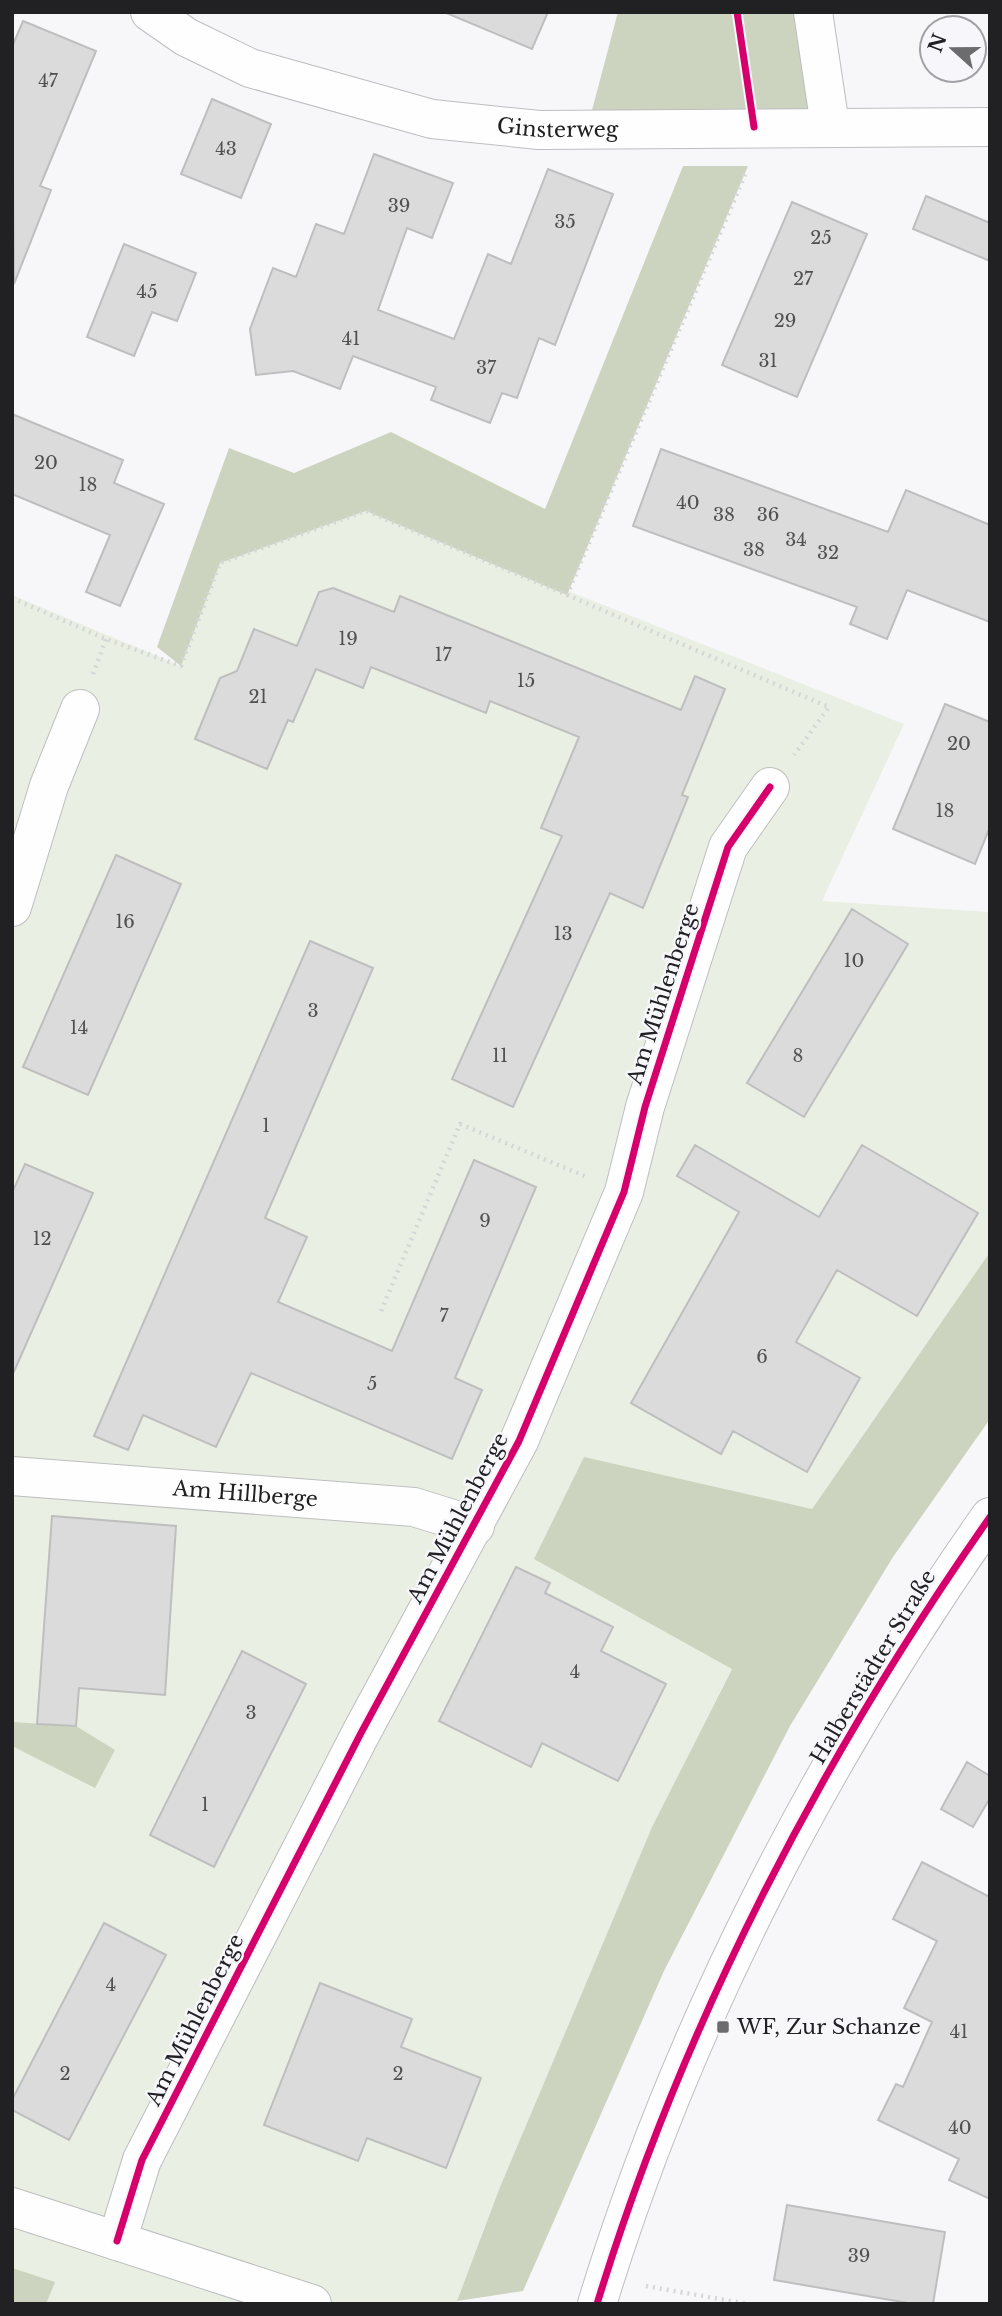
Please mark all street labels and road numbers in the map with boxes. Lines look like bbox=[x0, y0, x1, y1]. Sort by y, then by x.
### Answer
street label: Ginsterweg bbox=[496, 113, 619, 143]
street label: Am Mühlenberge bbox=[621, 900, 705, 1089]
street label: Am Mühlenberge bbox=[402, 1428, 514, 1609]
street label: Am Hillberge bbox=[171, 1475, 319, 1513]
street label: Halberstädter Straße bbox=[805, 1565, 941, 1769]
street label: Am Mühlenberge bbox=[140, 1930, 250, 2111]

